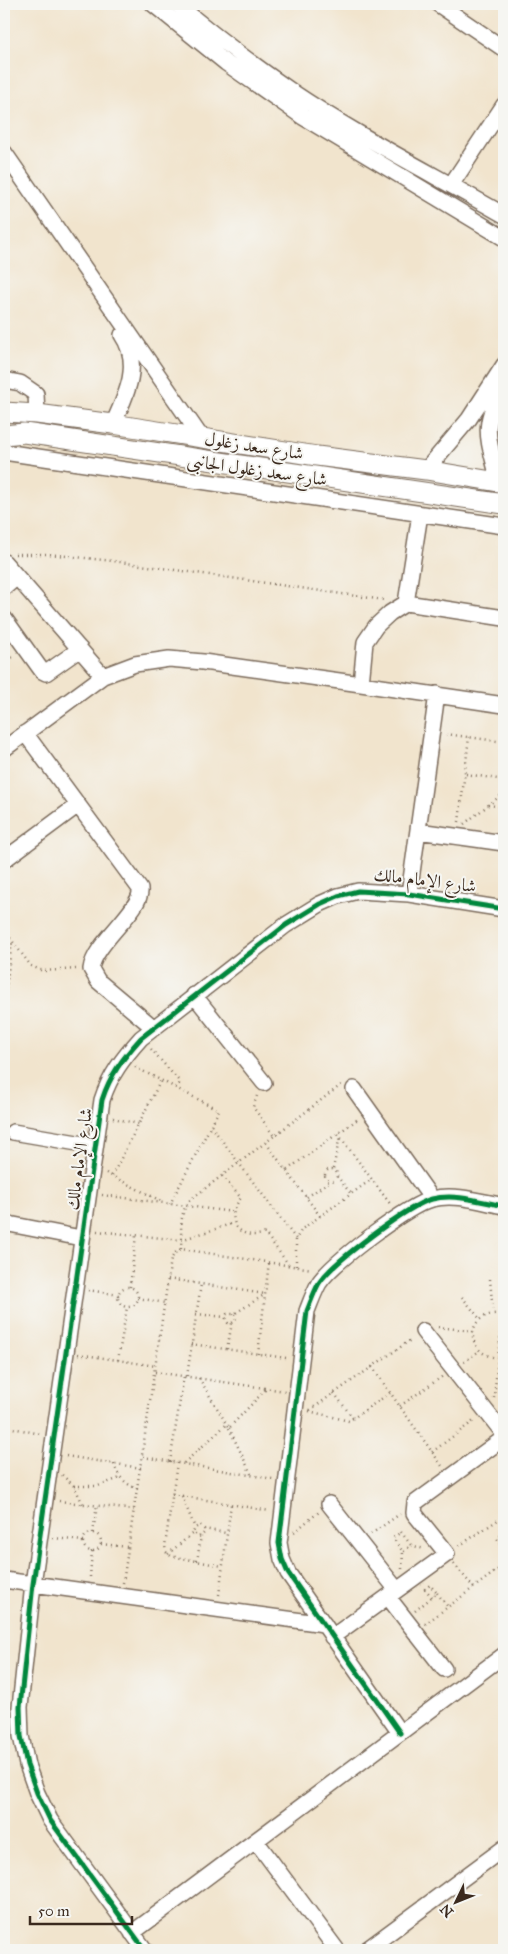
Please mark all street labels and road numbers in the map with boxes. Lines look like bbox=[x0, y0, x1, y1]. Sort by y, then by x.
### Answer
street label: شارع سعد زغلول bbox=[202, 427, 305, 469]
street label: شارع سعد زغلول الجانبى bbox=[185, 449, 328, 495]
street label: شارع الإمام مالك bbox=[372, 863, 477, 902]
street label: شارع الإمام مالك bbox=[61, 1107, 102, 1212]

